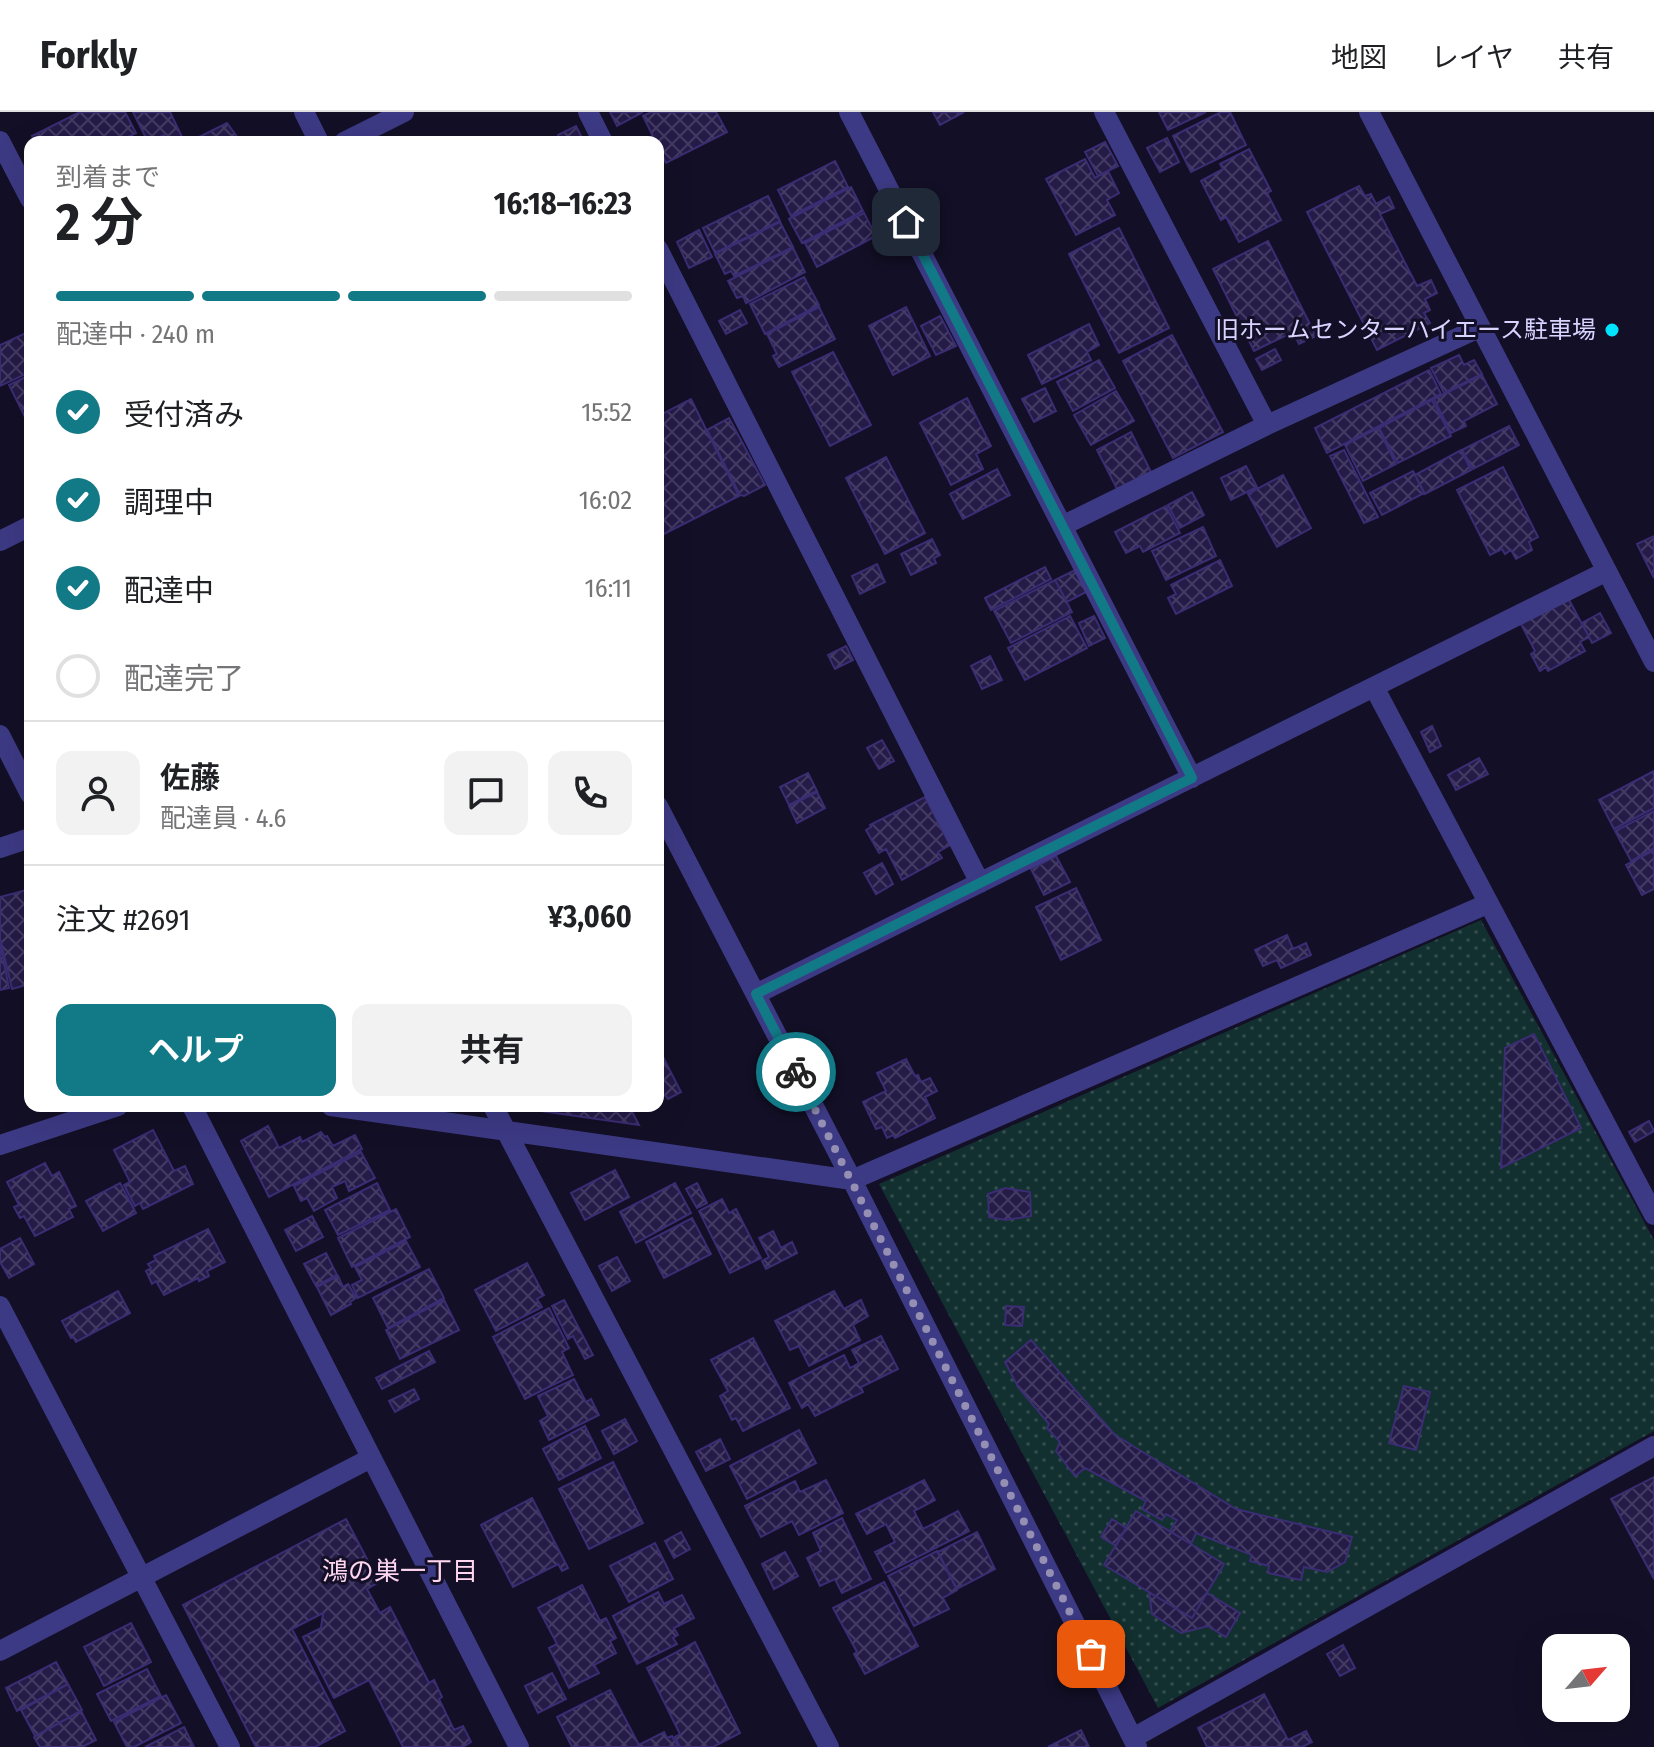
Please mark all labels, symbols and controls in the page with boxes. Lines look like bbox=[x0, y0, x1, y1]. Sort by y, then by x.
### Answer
text: Forkly bbox=[40, 32, 137, 78]
text: 地図 bbox=[1331, 41, 1387, 74]
text: レイヤ bbox=[1431, 41, 1514, 74]
text: 共有 bbox=[1558, 41, 1614, 74]
text: 到着まで bbox=[56, 162, 160, 193]
text: 16:18–16:23 bbox=[494, 186, 632, 222]
pin bbox=[872, 188, 940, 256]
text: 2 分 bbox=[56, 191, 143, 254]
icon: home bbox=[884, 200, 928, 244]
place label: 旧ホームセンターハイエース駐車場 bbox=[1215, 316, 1596, 344]
text: 配達中 · 240 m bbox=[56, 319, 215, 350]
marker: 旧ホームセンターハイエース駐車場 bbox=[1603, 321, 1621, 339]
icon: check bbox=[56, 390, 100, 434]
text: 受付済み bbox=[124, 397, 244, 433]
text: 15:52 bbox=[581, 397, 632, 428]
icon: check bbox=[56, 478, 100, 522]
text: 調理中 bbox=[124, 485, 214, 521]
text: 16:02 bbox=[579, 485, 632, 516]
icon: check bbox=[56, 566, 100, 610]
text: 配達中 bbox=[124, 573, 214, 609]
text: 16:11 bbox=[585, 573, 632, 604]
text: 配達完了 bbox=[124, 661, 244, 697]
button: person bbox=[56, 751, 140, 835]
button: chat bbox=[444, 751, 528, 835]
button: phone bbox=[548, 751, 632, 835]
text: 佐藤 bbox=[160, 760, 220, 796]
text: 配達員 · 4.6 bbox=[160, 803, 286, 834]
text: ¥3,060 bbox=[548, 899, 632, 935]
text: 注文 #2691 bbox=[56, 902, 190, 938]
button: ヘルプ bbox=[56, 1004, 336, 1096]
button: 共有 bbox=[352, 1004, 632, 1096]
courier bbox=[756, 1032, 836, 1112]
icon: bike bbox=[774, 1050, 818, 1094]
district label: 鴻の巣一丁目 bbox=[322, 1556, 478, 1587]
pin bbox=[1057, 1620, 1125, 1688]
icon: bag bbox=[1069, 1632, 1113, 1676]
north arrow bbox=[1542, 1634, 1630, 1722]
map controls bbox=[1542, 1634, 1630, 1722]

